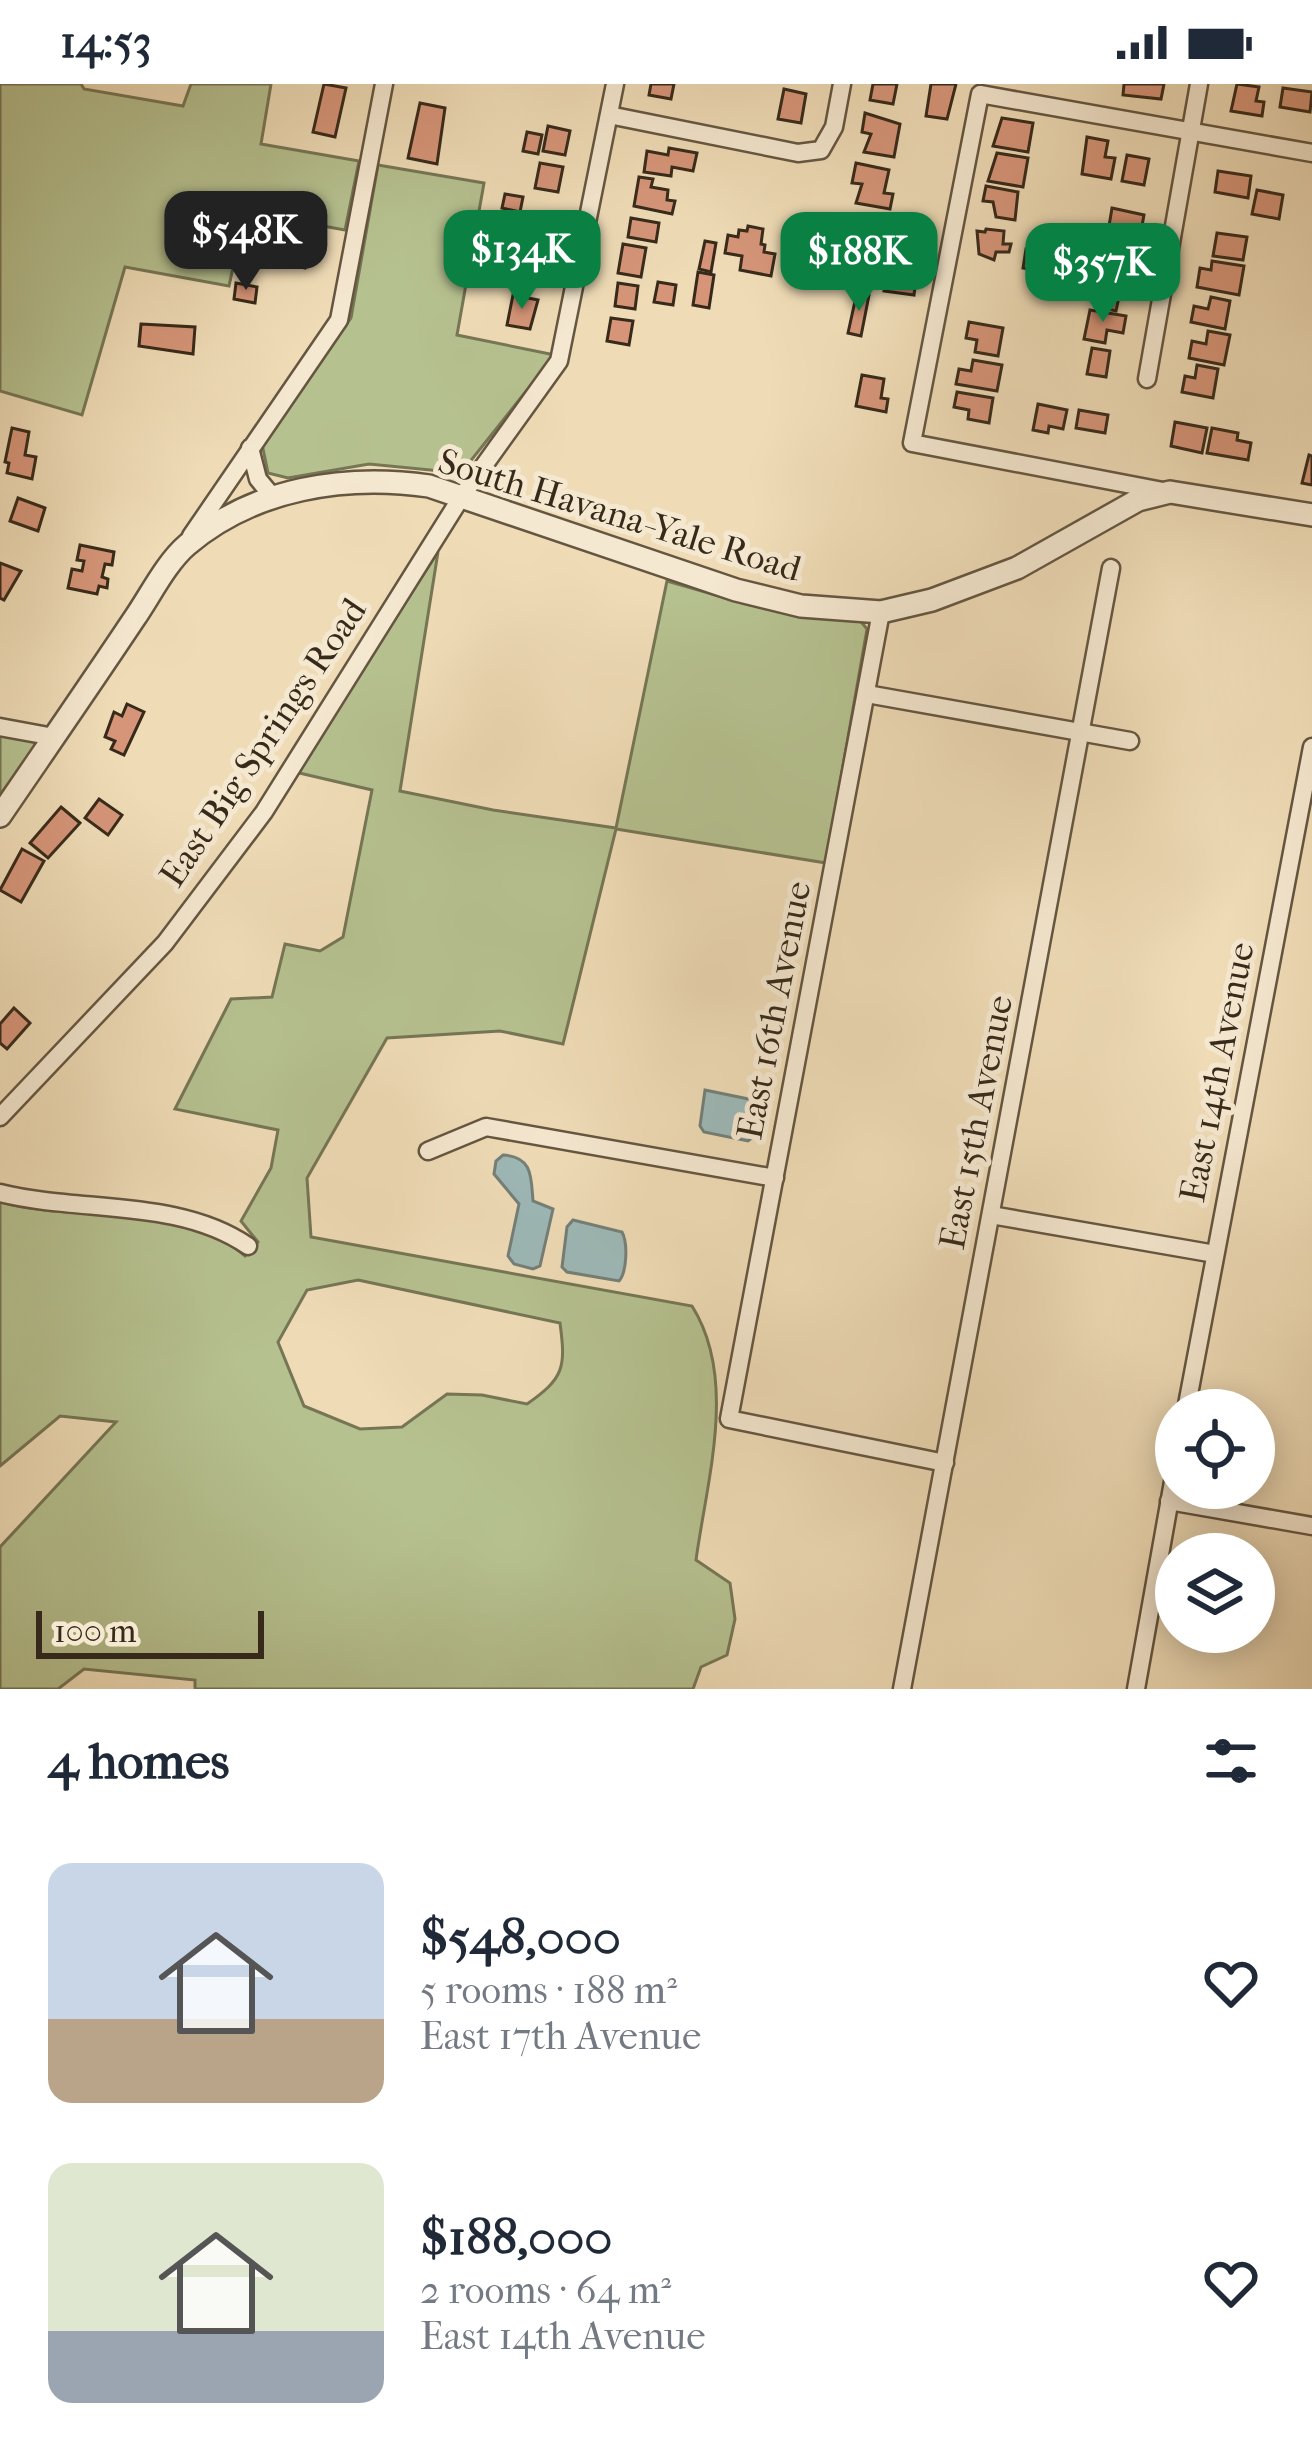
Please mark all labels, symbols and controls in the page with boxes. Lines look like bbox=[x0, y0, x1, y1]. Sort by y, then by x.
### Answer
text: 14:53 bbox=[60, 16, 151, 69]
pin: $548K bbox=[162, 191, 330, 293]
text: $548K bbox=[191, 207, 301, 253]
pin: $134K bbox=[438, 210, 606, 312]
pin: $188K bbox=[775, 212, 943, 314]
pin: $357K bbox=[1019, 223, 1187, 325]
text: $134K bbox=[471, 226, 573, 272]
text: $188K bbox=[808, 228, 910, 274]
text: $357K bbox=[1052, 239, 1154, 285]
street label: South Havana-Yale Road bbox=[433, 440, 806, 590]
street label: East Big Springs Road bbox=[151, 590, 375, 895]
street label: East 16th Avenue bbox=[728, 878, 820, 1143]
street label: East 14th Avenue bbox=[1171, 939, 1263, 1206]
street label: East 15th Avenue bbox=[931, 992, 1021, 1253]
map controls bbox=[1155, 1389, 1275, 1653]
button: locate bbox=[1155, 1389, 1275, 1509]
button: layers bbox=[1155, 1533, 1275, 1653]
scale bar bbox=[36, 1605, 264, 1658]
text: 100 m bbox=[54, 1612, 137, 1651]
icon: filters bbox=[1198, 1728, 1264, 1794]
text: 4 homes bbox=[48, 1731, 229, 1791]
text: $548,000 bbox=[420, 1907, 621, 1967]
icon: home bbox=[144, 1911, 288, 2055]
icon: heart bbox=[1198, 1950, 1264, 2016]
text: 5 rooms · 188 m² bbox=[420, 1967, 677, 2013]
text: East 17th Avenue bbox=[420, 2013, 701, 2059]
text: $188,000 bbox=[420, 2207, 613, 2267]
icon: home bbox=[144, 2211, 288, 2355]
icon: heart bbox=[1198, 2250, 1264, 2316]
text: 2 rooms · 64 m² bbox=[420, 2267, 671, 2313]
text: East 14th Avenue bbox=[420, 2313, 706, 2359]

